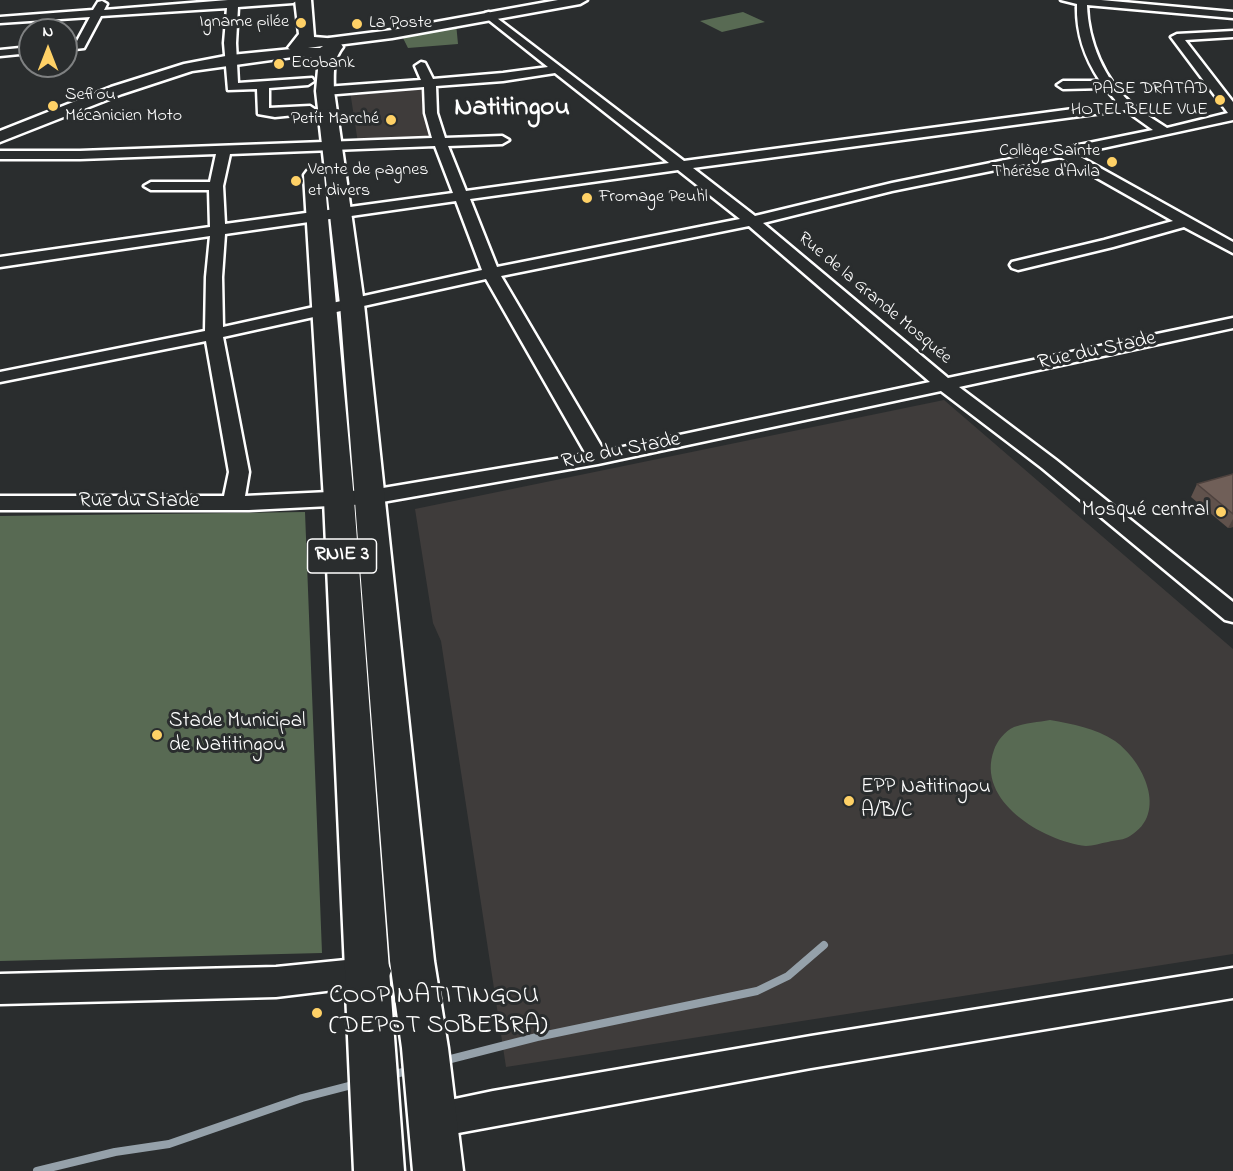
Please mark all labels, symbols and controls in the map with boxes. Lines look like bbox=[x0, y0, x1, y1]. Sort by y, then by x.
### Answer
place label: Igname pilée bbox=[199, 12, 289, 34]
place label: La Poste bbox=[369, 13, 432, 35]
marker: Igname pilée bbox=[294, 16, 308, 30]
marker: La Poste bbox=[350, 17, 364, 31]
north arrow bbox=[18, 18, 78, 78]
text: N bbox=[43, 20, 53, 44]
place label: Ecobank bbox=[291, 53, 355, 75]
marker: Ecobank bbox=[272, 57, 286, 71]
place label: PASE DRATAD HOTEL BELLE VUE bbox=[1071, 79, 1208, 122]
place label: Sefiou Mécanicien Moto bbox=[65, 85, 182, 128]
marker: PASE DRATAD HOTEL BELLE VUE bbox=[1213, 93, 1227, 107]
district label: Natitingou bbox=[454, 94, 570, 126]
marker: Sefiou Mécanicien Moto bbox=[46, 99, 60, 113]
place label: Petit Marché bbox=[291, 109, 379, 131]
marker: Petit Marché bbox=[384, 113, 398, 127]
place label: Collège Sainte Thérèse d'Avila bbox=[992, 141, 1100, 184]
marker: Collège Sainte Thérèse d'Avila bbox=[1105, 155, 1119, 169]
place label: Vente de pagnes et divers bbox=[308, 160, 428, 202]
marker: Vente de pagnes et divers bbox=[289, 174, 303, 188]
place label: Fromage Peuhl bbox=[599, 187, 708, 209]
marker: Fromage Peuhl bbox=[580, 191, 594, 205]
street label: Rue de la Grande Mosquée bbox=[793, 228, 955, 370]
street label: Rue du Stade bbox=[1036, 327, 1158, 377]
street label: Rue du Stade bbox=[560, 428, 682, 476]
street label: Rue du Stade bbox=[79, 490, 199, 516]
place label: Mosqué central bbox=[1082, 499, 1209, 525]
marker: Mosqué central bbox=[1214, 505, 1228, 519]
road number: RNIE 3 bbox=[308, 539, 376, 573]
place label: Stade Municipal de Natitingou bbox=[169, 710, 306, 760]
marker: Stade Municipal de Natitingou bbox=[150, 728, 164, 742]
place label: EPP Natitingou A/B/C bbox=[861, 776, 991, 826]
marker: EPP Natitingou A/B/C bbox=[842, 794, 856, 808]
place label: COOP NATITINGOU (DEPOT SOBEBRA) bbox=[329, 982, 547, 1044]
marker: COOP NATITINGOU (DEPOT SOBEBRA) bbox=[310, 1006, 324, 1020]

